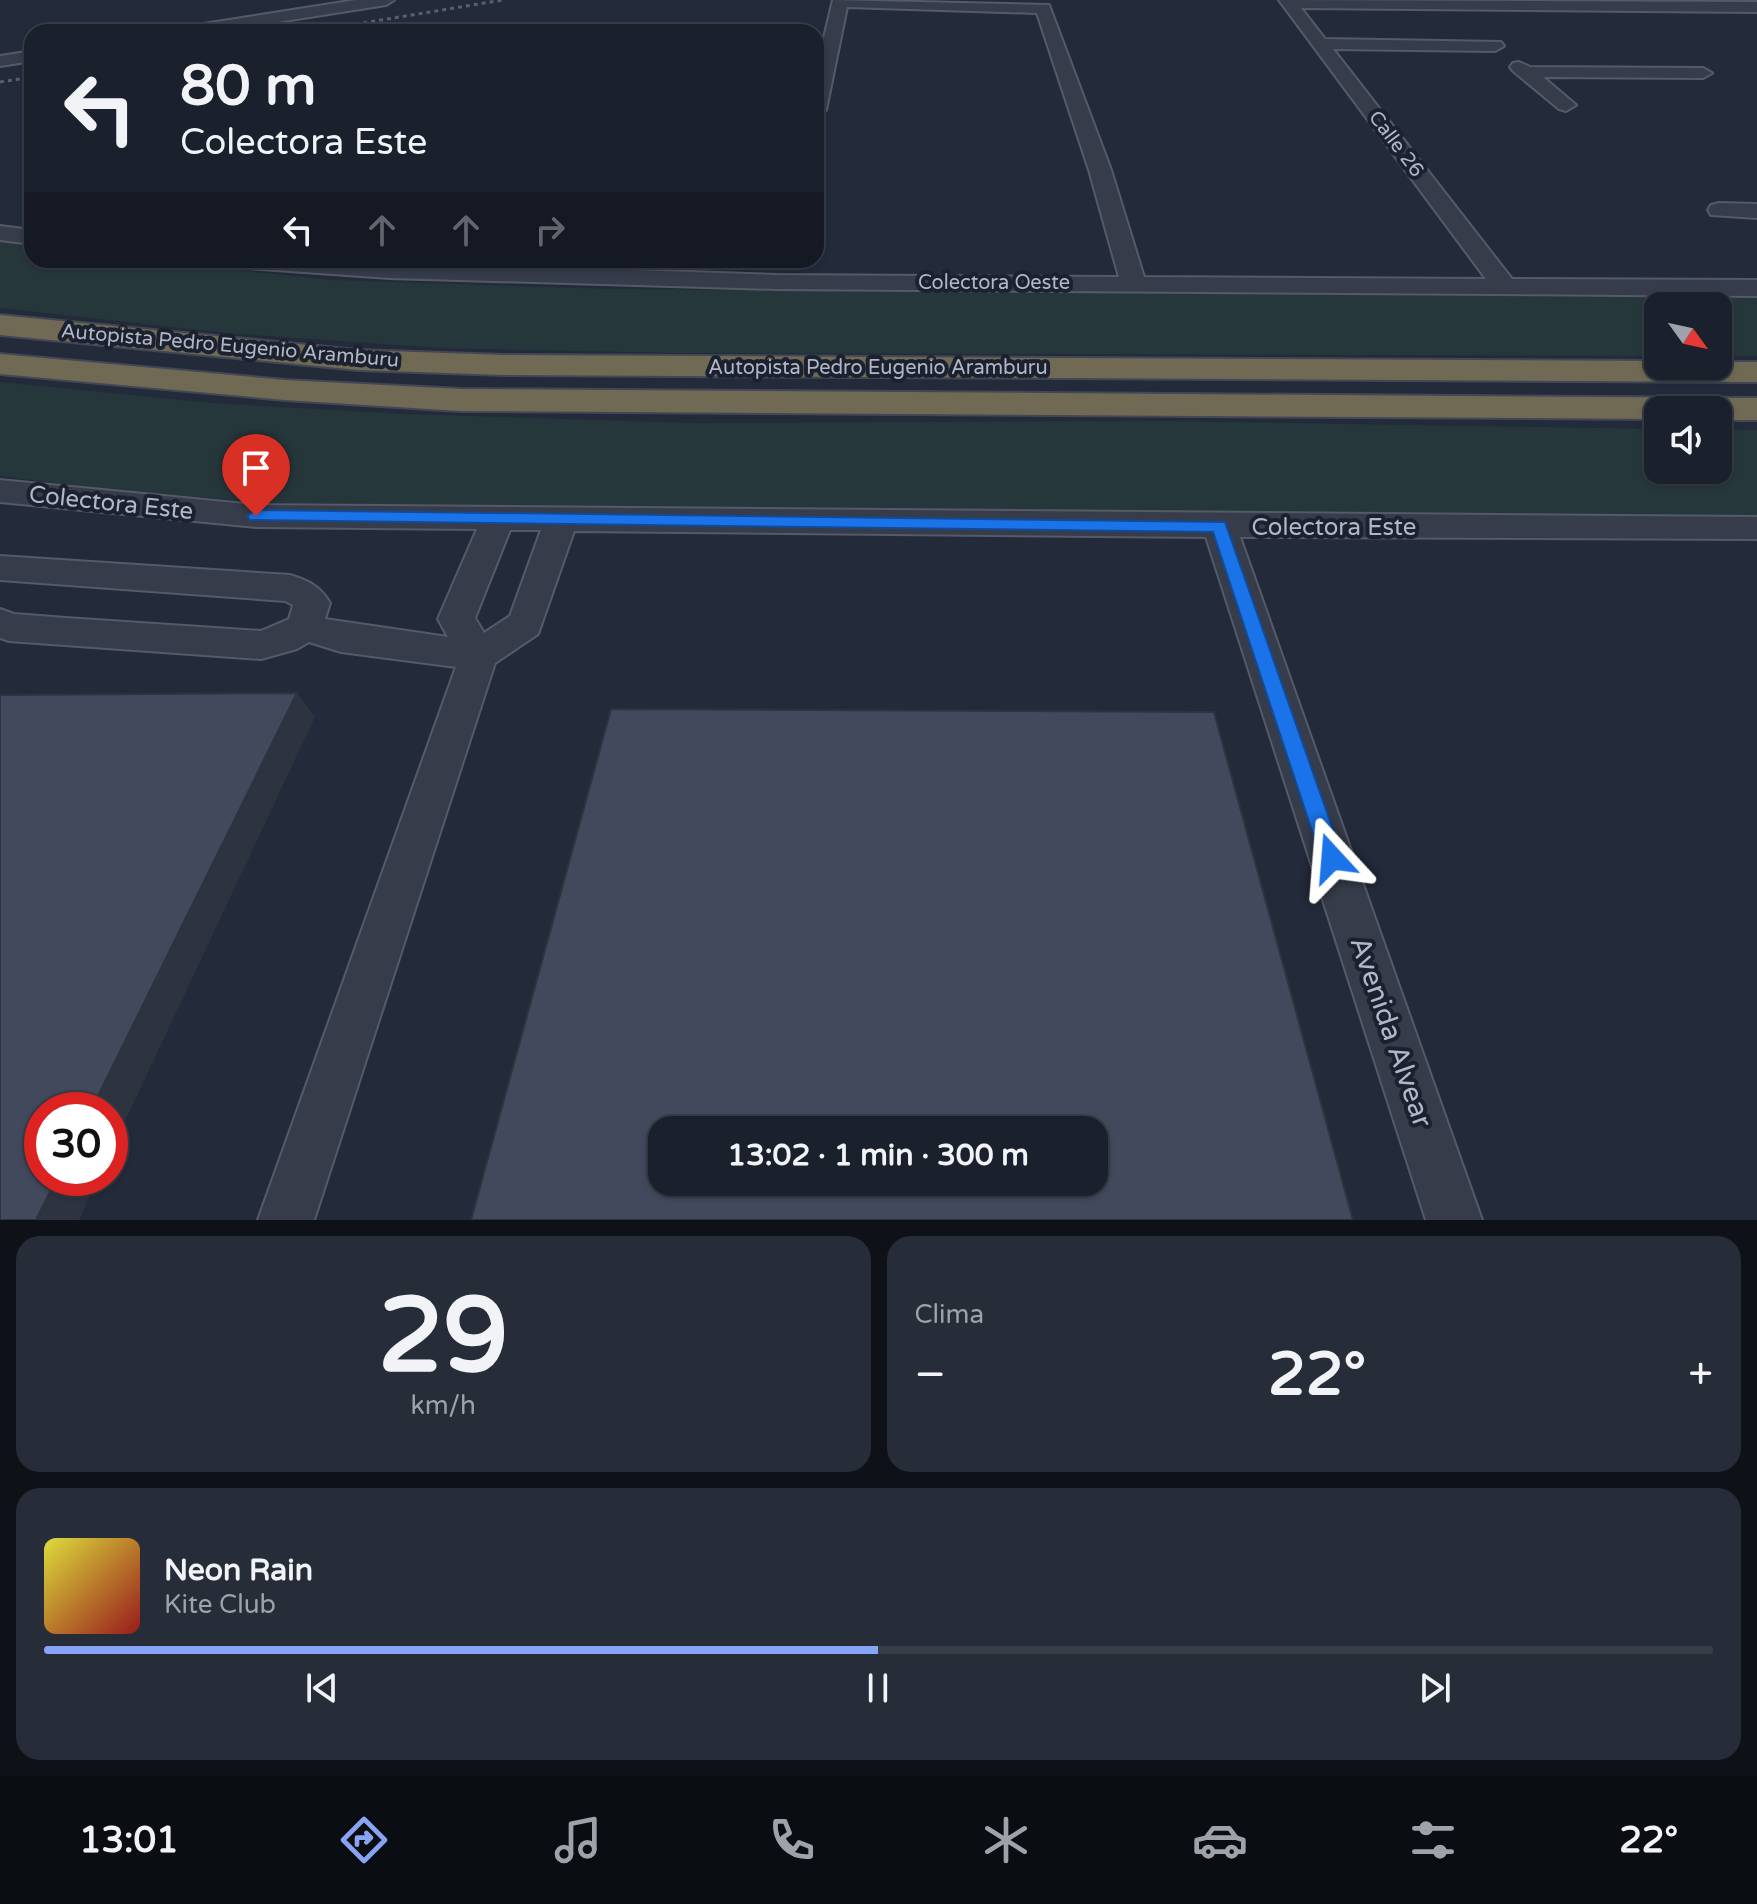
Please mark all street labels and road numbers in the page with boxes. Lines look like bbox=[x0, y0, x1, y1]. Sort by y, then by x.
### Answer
street label: Calle 26 bbox=[1363, 106, 1429, 182]
street label: Colectora Oeste bbox=[918, 271, 1070, 295]
street label: Autopista Pedro Eugenio Aramburu bbox=[60, 319, 400, 373]
street label: Autopista Pedro Eugenio Aramburu bbox=[708, 356, 1048, 380]
street label: Colectora Este bbox=[27, 480, 195, 526]
street label: Colectora Este bbox=[1252, 513, 1416, 542]
street label: Avenida Alvear bbox=[1342, 932, 1440, 1132]

